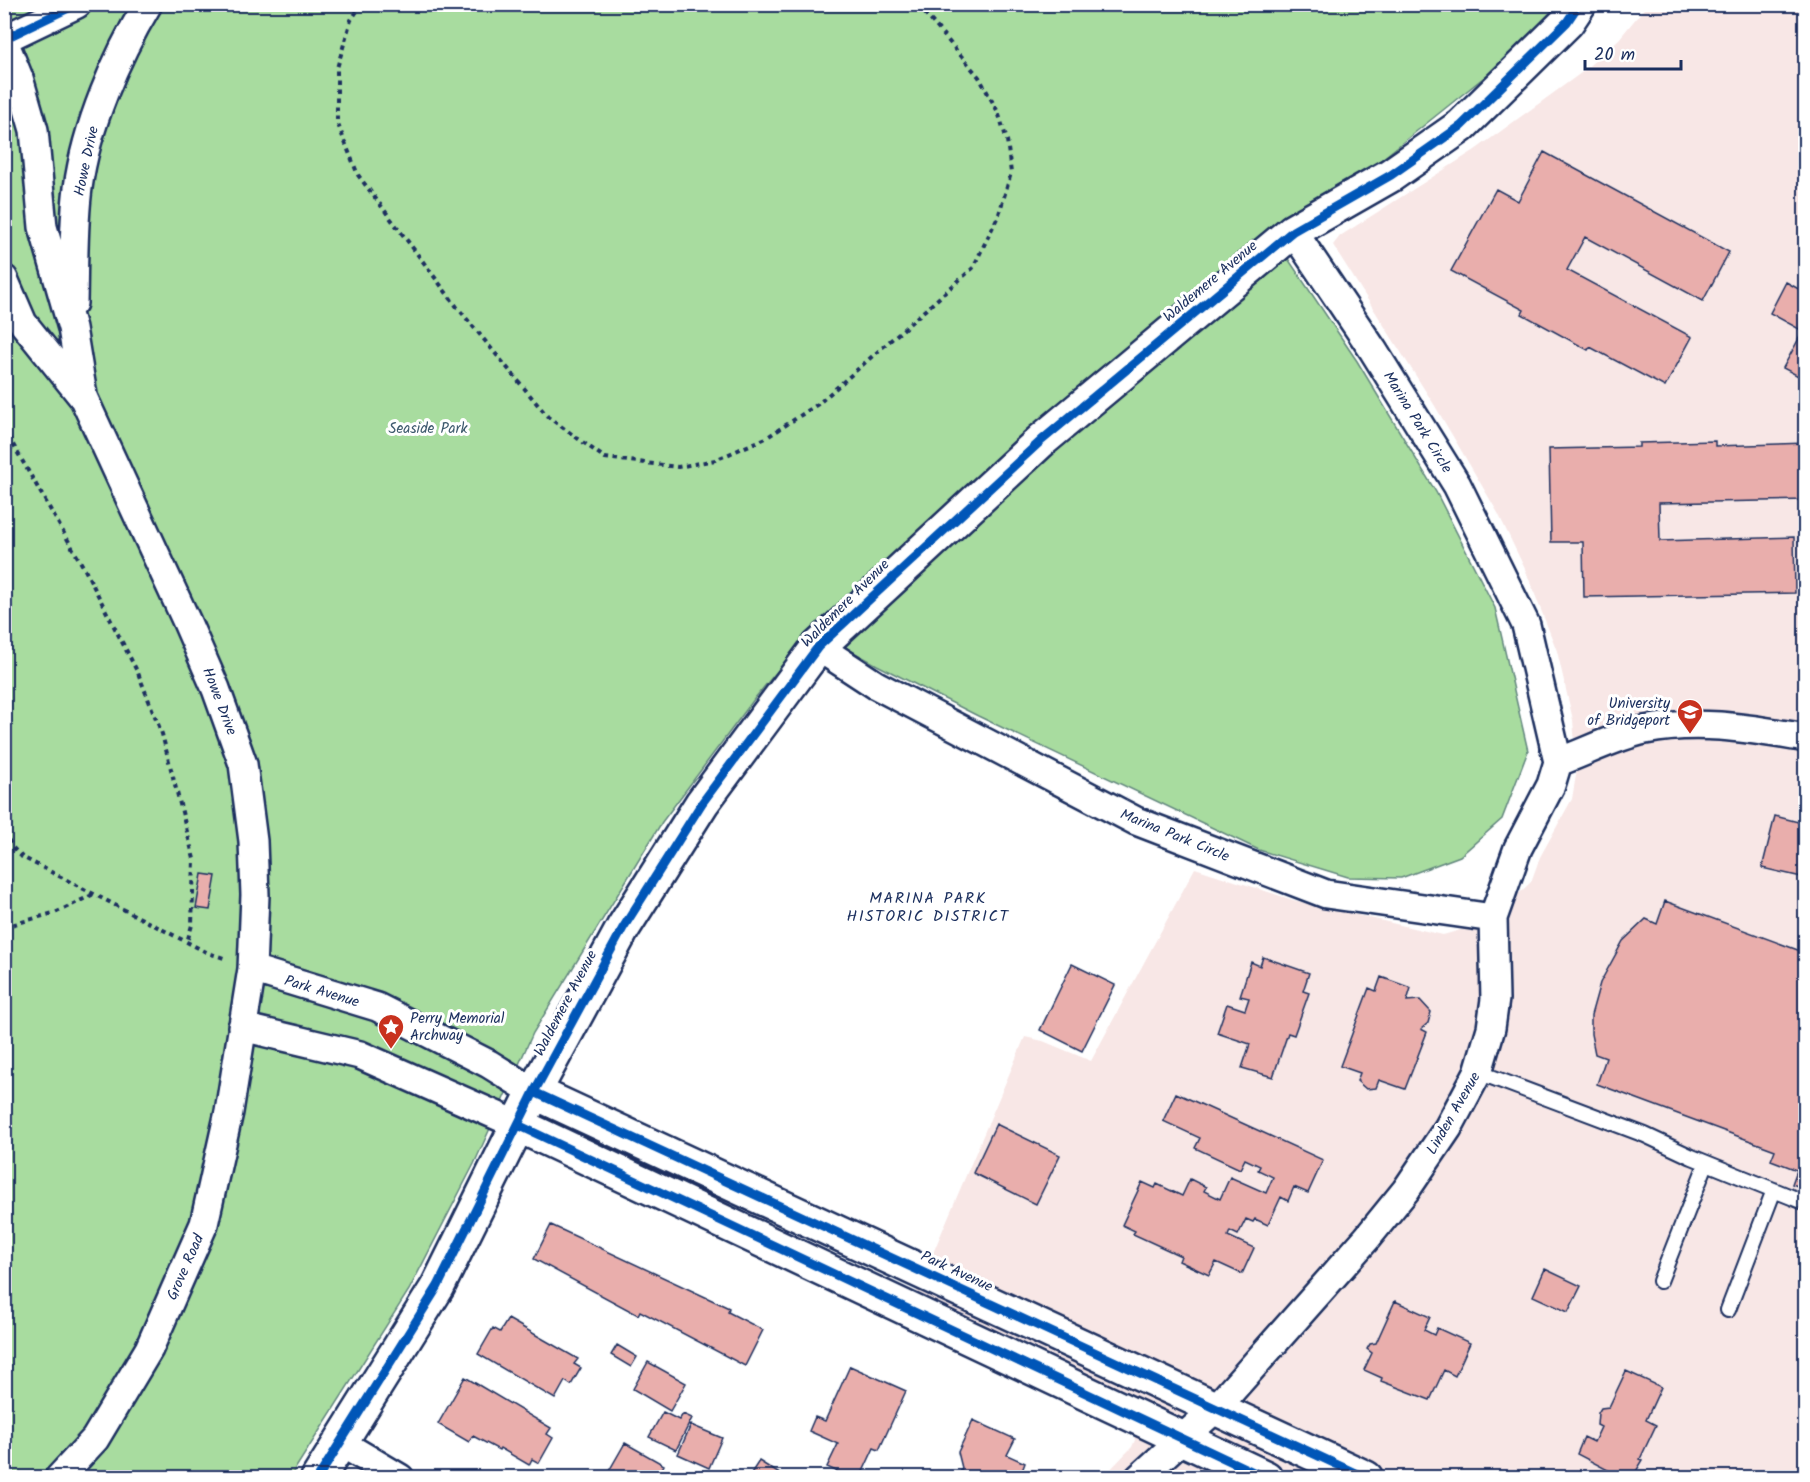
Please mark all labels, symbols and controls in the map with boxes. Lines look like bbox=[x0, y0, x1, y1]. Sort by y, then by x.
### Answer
scale bar bbox=[1585, 33, 1681, 71]
text: 20 m bbox=[1594, 41, 1635, 70]
street label: Howe Drive bbox=[68, 124, 106, 198]
street label: Waldemere Avenue bbox=[1158, 235, 1263, 329]
street label: Marina Park Circle bbox=[1376, 367, 1458, 478]
park label: Seaside Park bbox=[388, 417, 469, 441]
street label: Waldemere Avenue bbox=[796, 554, 896, 654]
street label: Howe Drive bbox=[195, 664, 243, 739]
place label: University of Bridgeport bbox=[1587, 692, 1671, 733]
school or university icon: University of Bridgeport bbox=[1675, 697, 1705, 735]
street label: Marina Park Circle bbox=[1116, 803, 1233, 869]
district label: MARINA PARK HISTORIC DISTRICT bbox=[846, 886, 1010, 929]
street label: Waldemere Avenue bbox=[528, 946, 604, 1061]
street label: Park Avenue bbox=[281, 969, 362, 1015]
place label: Perry Memorial Archway bbox=[410, 1007, 505, 1048]
place icon: Perry Memorial Archway bbox=[376, 1012, 406, 1050]
street label: Linden Avenue bbox=[1420, 1067, 1487, 1159]
street label: Grove Road bbox=[161, 1230, 211, 1304]
street label: Park Avenue bbox=[916, 1245, 997, 1299]

